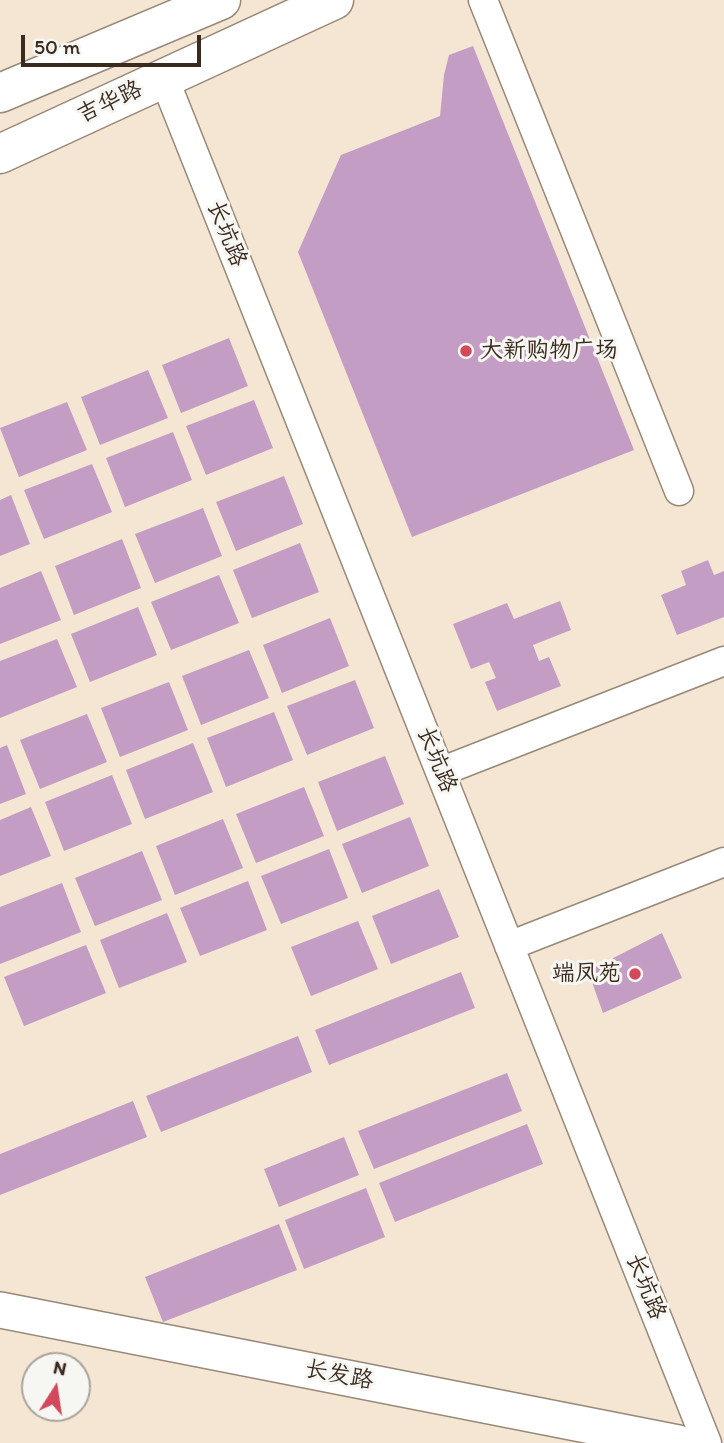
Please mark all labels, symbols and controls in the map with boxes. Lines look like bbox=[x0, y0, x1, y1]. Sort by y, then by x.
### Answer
scale bar bbox=[24, 21, 205, 65]
text: 50 m bbox=[34, 34, 80, 59]
street label: 吉华路 bbox=[73, 76, 147, 130]
street label: 长坑路 bbox=[200, 197, 252, 271]
place label: 大新购物广场 bbox=[480, 337, 618, 365]
marker: 大新购物广场 bbox=[458, 343, 474, 359]
street label: 长坑路 bbox=[410, 723, 462, 797]
place label: 端凤苑 bbox=[552, 960, 621, 988]
marker: 端凤苑 bbox=[627, 966, 643, 982]
street label: 长坑路 bbox=[619, 1250, 671, 1324]
north arrow bbox=[21, 1352, 91, 1422]
text: N bbox=[51, 1355, 69, 1381]
street label: 长发路 bbox=[303, 1356, 375, 1396]

